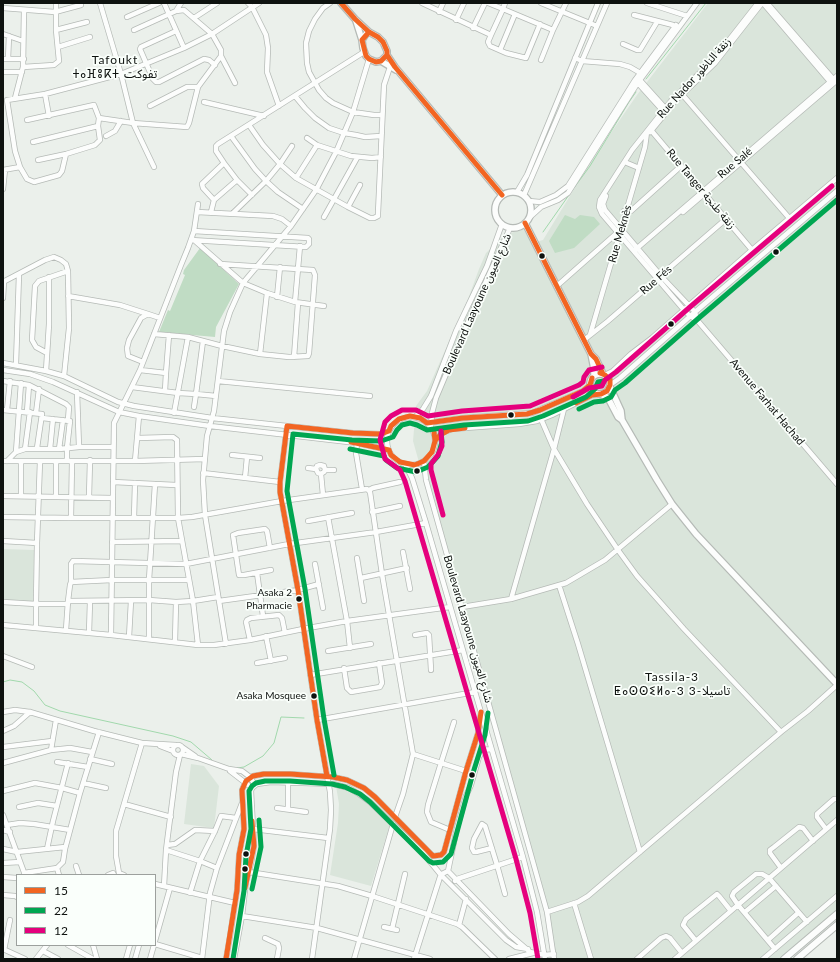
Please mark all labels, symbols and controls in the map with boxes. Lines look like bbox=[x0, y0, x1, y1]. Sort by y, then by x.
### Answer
street label: Rue Nador زنقة الناظور bbox=[654, 35, 734, 121]
district label: Tafoukt ⵜⴰⴼⵓⴽⵜ تفوكت bbox=[76, 53, 154, 81]
street label: Rue Salé bbox=[715, 145, 755, 181]
street label: Rue Tanger زنقة طنجة bbox=[664, 146, 738, 232]
street label: Rue Meknès bbox=[605, 204, 635, 264]
street label: Boulevard Laayoune شارع العيون bbox=[440, 231, 514, 377]
unlabelled marker bbox=[771, 247, 781, 257]
unlabelled marker bbox=[537, 251, 547, 261]
street label: Rue Fés bbox=[637, 263, 675, 297]
unlabelled marker bbox=[666, 319, 676, 329]
street label: Avenue Farhat Hachad bbox=[727, 356, 807, 448]
unlabelled marker bbox=[506, 410, 516, 420]
unlabelled marker bbox=[412, 466, 422, 476]
street label: Boulevard Laayoune شارع العيون bbox=[441, 554, 495, 704]
place label: Asaka 2 Pharmacie bbox=[246, 587, 292, 610]
marker: Asaka 2 Pharmacie bbox=[294, 594, 304, 604]
district label: Tassila-3 ⵟⴰⵙⵙⵉⵍⴰ-3 3-تاسيلا bbox=[620, 670, 724, 698]
place label: Asaka Mosquee bbox=[236, 690, 306, 702]
marker: Asaka Mosquee bbox=[309, 691, 319, 701]
unlabelled marker bbox=[467, 770, 477, 780]
unlabelled marker bbox=[241, 849, 251, 859]
unlabelled marker bbox=[240, 864, 250, 874]
legend bbox=[16, 874, 156, 946]
text: 15 bbox=[54, 883, 68, 898]
text: 22 bbox=[54, 903, 68, 918]
text: 12 bbox=[54, 923, 68, 938]

